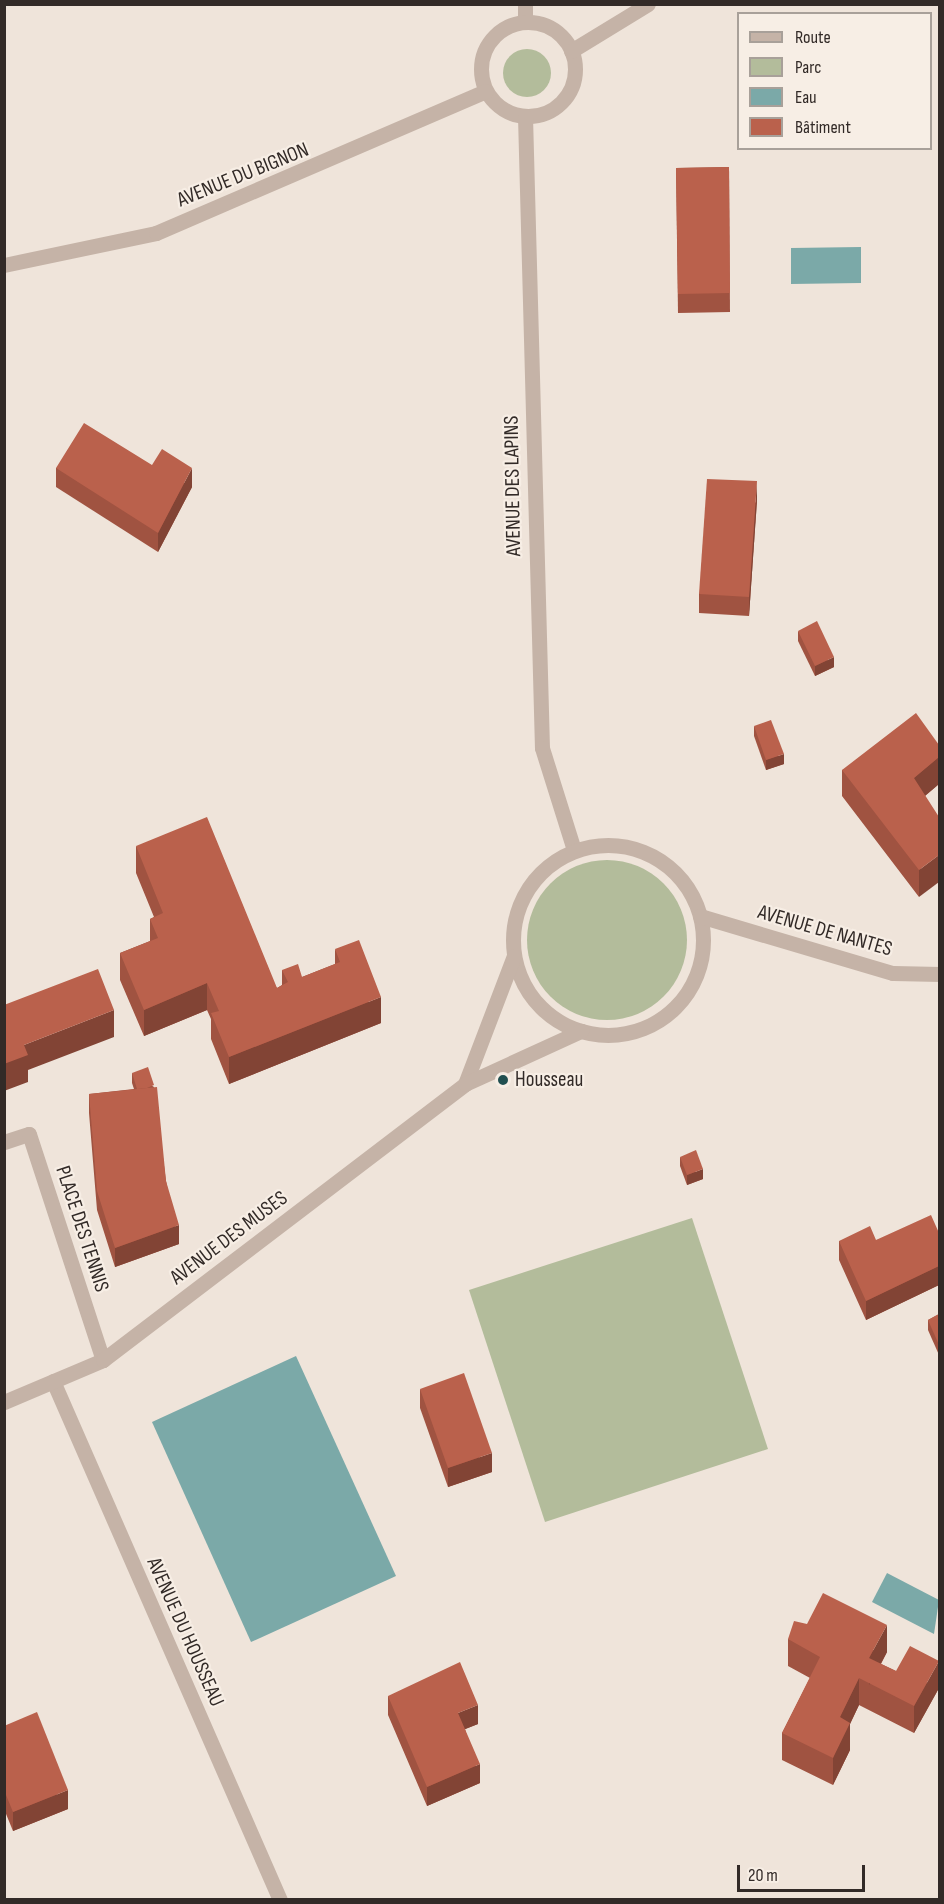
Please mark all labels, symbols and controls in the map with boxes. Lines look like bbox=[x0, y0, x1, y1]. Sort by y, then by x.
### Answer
legend bbox=[737, 12, 932, 150]
text: Route bbox=[795, 27, 831, 48]
text: Parc bbox=[795, 57, 821, 78]
text: Eau bbox=[795, 87, 817, 108]
text: Bâtiment bbox=[795, 117, 851, 138]
street label: AVENUE DU BIGNON bbox=[174, 137, 312, 213]
street label: AVENUE DES LAPINS bbox=[499, 415, 527, 557]
street label: AVENUE DE NANTES bbox=[755, 900, 895, 962]
place label: Housseau bbox=[515, 1067, 583, 1093]
marker: Housseau bbox=[496, 1073, 510, 1087]
street label: PLACE DES TENNIS bbox=[50, 1163, 114, 1295]
street label: AVENUE DES MUSES bbox=[165, 1186, 293, 1290]
street label: AVENUE DU HOUSSEAU bbox=[141, 1554, 229, 1710]
scale bar bbox=[740, 1853, 868, 1891]
text: 20 m bbox=[748, 1865, 778, 1886]

